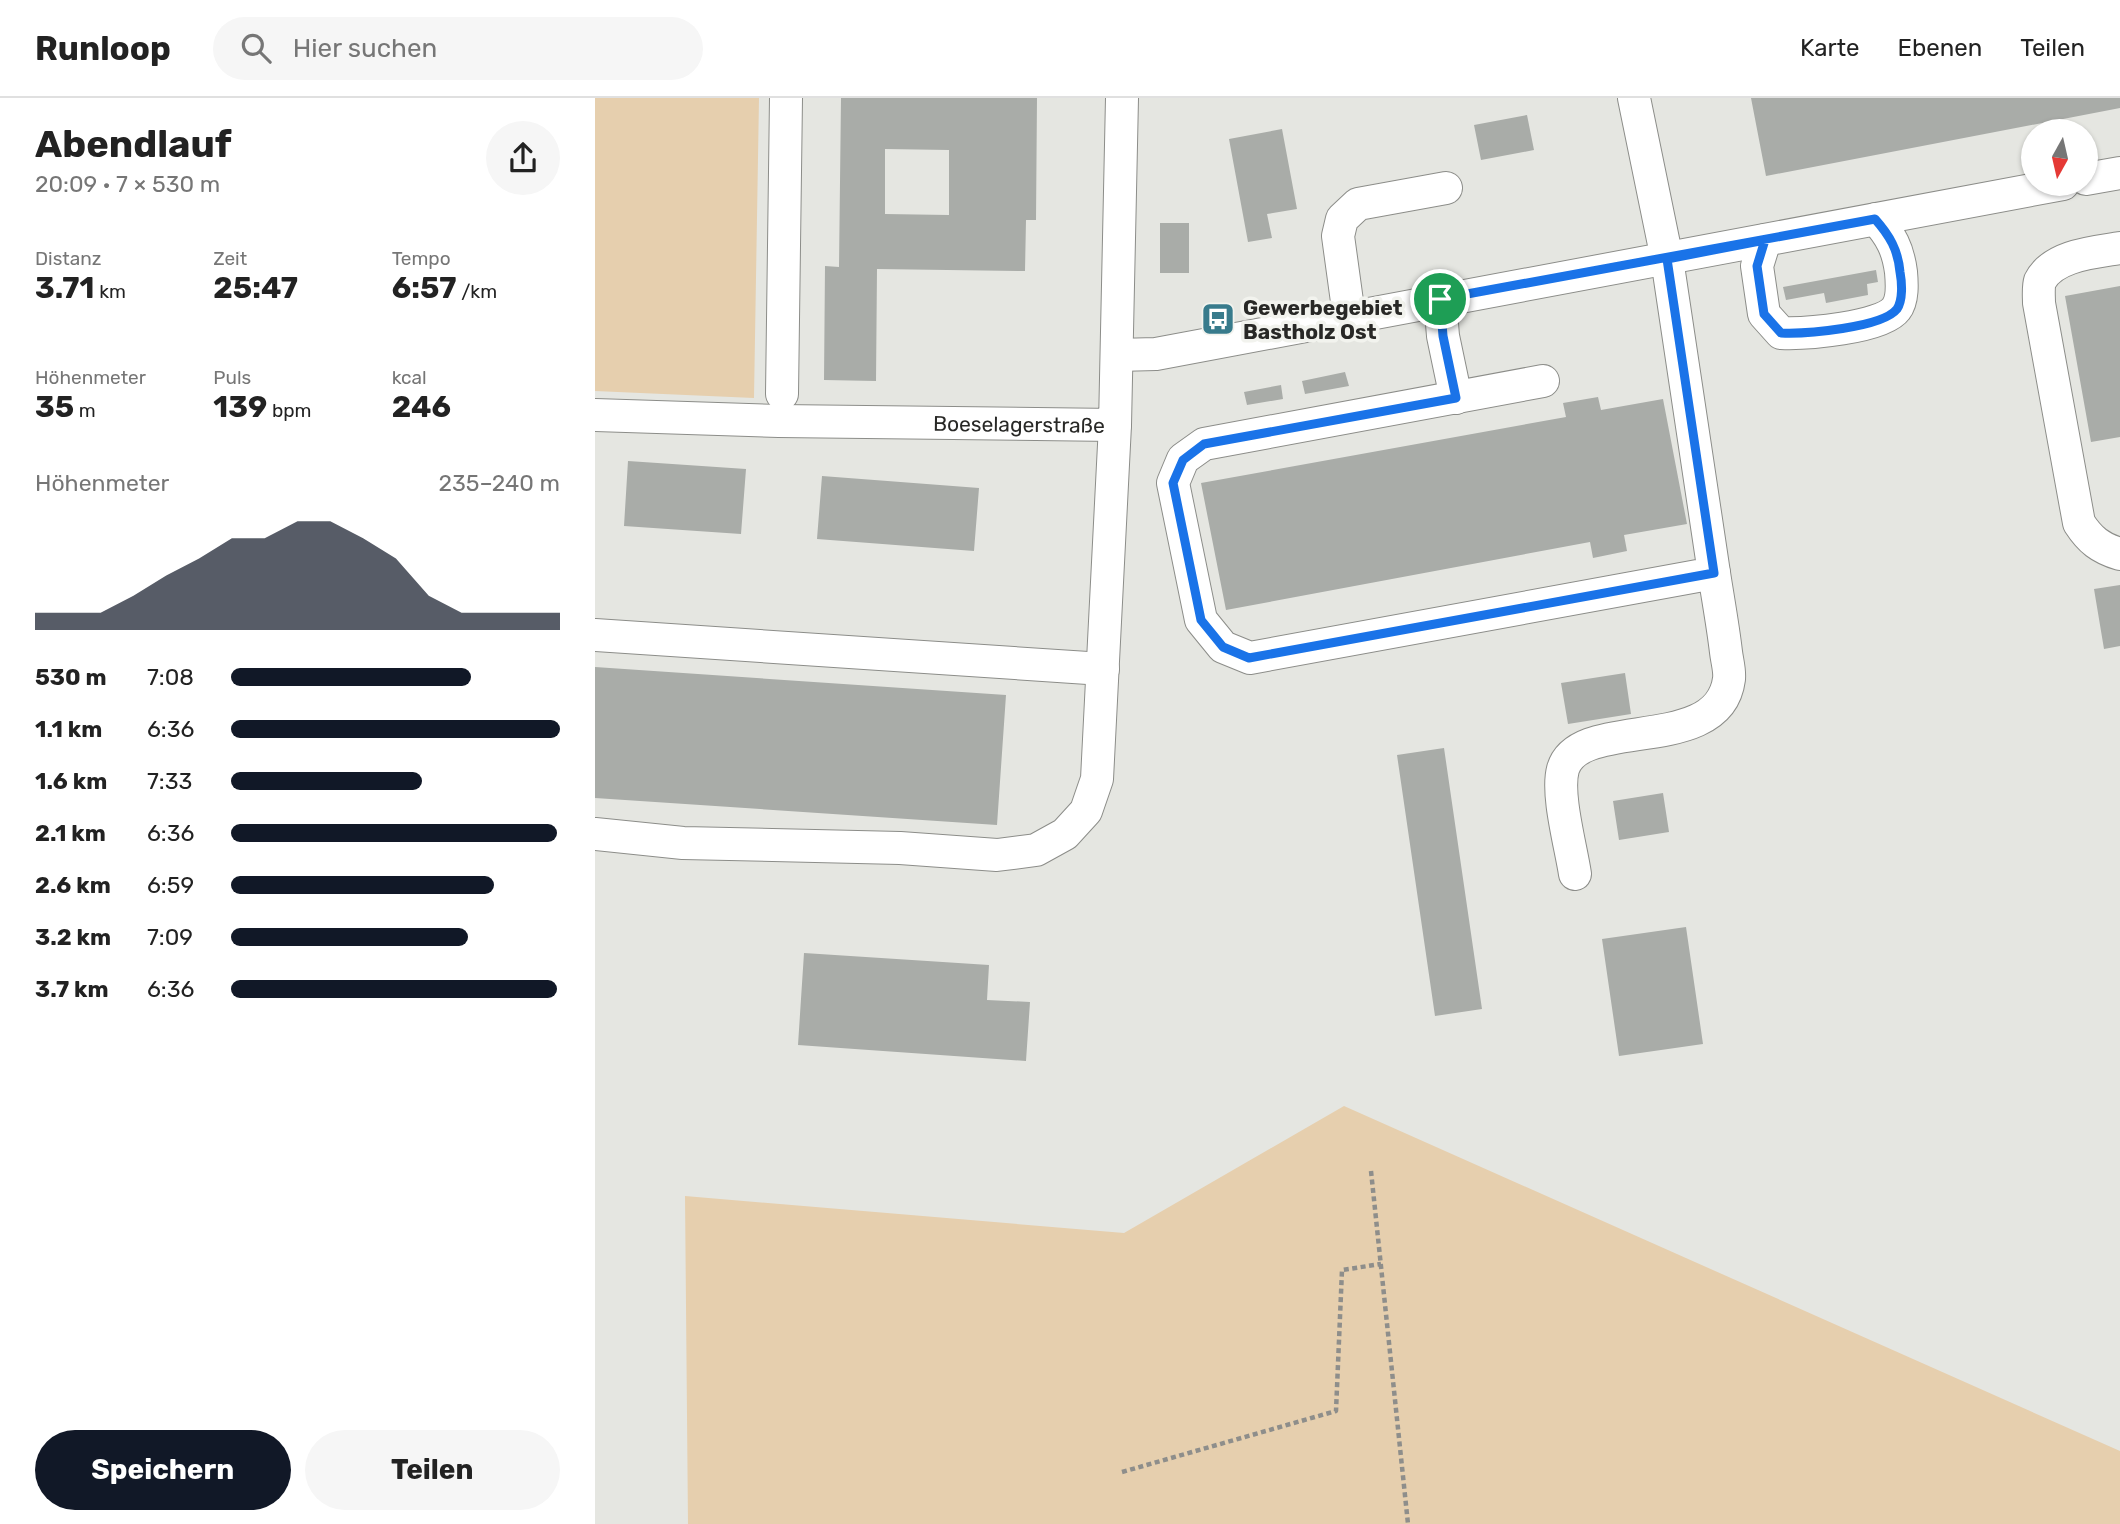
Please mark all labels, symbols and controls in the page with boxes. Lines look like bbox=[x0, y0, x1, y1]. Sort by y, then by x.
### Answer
search box bbox=[213, 17, 703, 80]
text: Runloop bbox=[35, 29, 171, 68]
icon: search bbox=[237, 29, 275, 67]
text: Hier suchen bbox=[293, 33, 437, 64]
text: Karte bbox=[1800, 34, 1860, 62]
text: Ebenen bbox=[1898, 34, 1982, 62]
text: Teilen bbox=[2020, 34, 2085, 62]
north arrow bbox=[2021, 119, 2098, 196]
map controls bbox=[2021, 119, 2098, 196]
text: Abendlauf bbox=[35, 121, 232, 167]
button: share bbox=[486, 121, 560, 195]
text: 20:09 · 7 × 530 m bbox=[35, 170, 220, 198]
text: Distanz bbox=[35, 247, 101, 270]
text: Zeit bbox=[213, 247, 247, 270]
text: Tempo bbox=[392, 247, 451, 270]
pin bbox=[1410, 269, 1470, 329]
text: 3.71 bbox=[35, 270, 94, 306]
text: 25:47 bbox=[213, 270, 298, 306]
text: 6:57 bbox=[392, 270, 457, 306]
text: km bbox=[94, 280, 126, 303]
text: /km bbox=[457, 280, 497, 303]
icon: arrive bbox=[1421, 280, 1459, 318]
place label: Gewerbegebiet Bastholz Ost bbox=[1243, 295, 1403, 344]
bus stop icon: Gewerbegebiet Bastholz Ost bbox=[1199, 300, 1237, 338]
text: Höhenmeter bbox=[35, 366, 146, 389]
text: Puls bbox=[213, 366, 251, 389]
text: kcal bbox=[392, 366, 427, 389]
text: 35 bbox=[35, 389, 74, 425]
text: 139 bbox=[213, 389, 267, 425]
text: 246 bbox=[392, 389, 451, 425]
text: m bbox=[74, 399, 96, 422]
text: bpm bbox=[267, 399, 311, 422]
street label: Boeselagerstraße bbox=[933, 410, 1105, 437]
text: Höhenmeter bbox=[35, 469, 169, 497]
text: 235–240 m bbox=[438, 469, 560, 497]
text: 530 m bbox=[35, 663, 107, 691]
text: 7:08 bbox=[147, 663, 194, 691]
text: 1.1 km bbox=[35, 715, 102, 743]
text: 6:36 bbox=[147, 715, 194, 743]
text: 1.6 km bbox=[35, 767, 107, 795]
text: 7:33 bbox=[147, 767, 192, 795]
text: 2.1 km bbox=[35, 819, 106, 847]
text: 6:36 bbox=[147, 819, 194, 847]
text: 2.6 km bbox=[35, 871, 111, 899]
text: 6:59 bbox=[147, 871, 194, 899]
text: 3.2 km bbox=[35, 923, 111, 951]
text: 7:09 bbox=[147, 923, 193, 951]
text: 3.7 km bbox=[35, 975, 109, 1003]
text: 6:36 bbox=[147, 975, 194, 1003]
button: Speichern bbox=[35, 1430, 291, 1510]
button: Teilen bbox=[305, 1430, 560, 1510]

